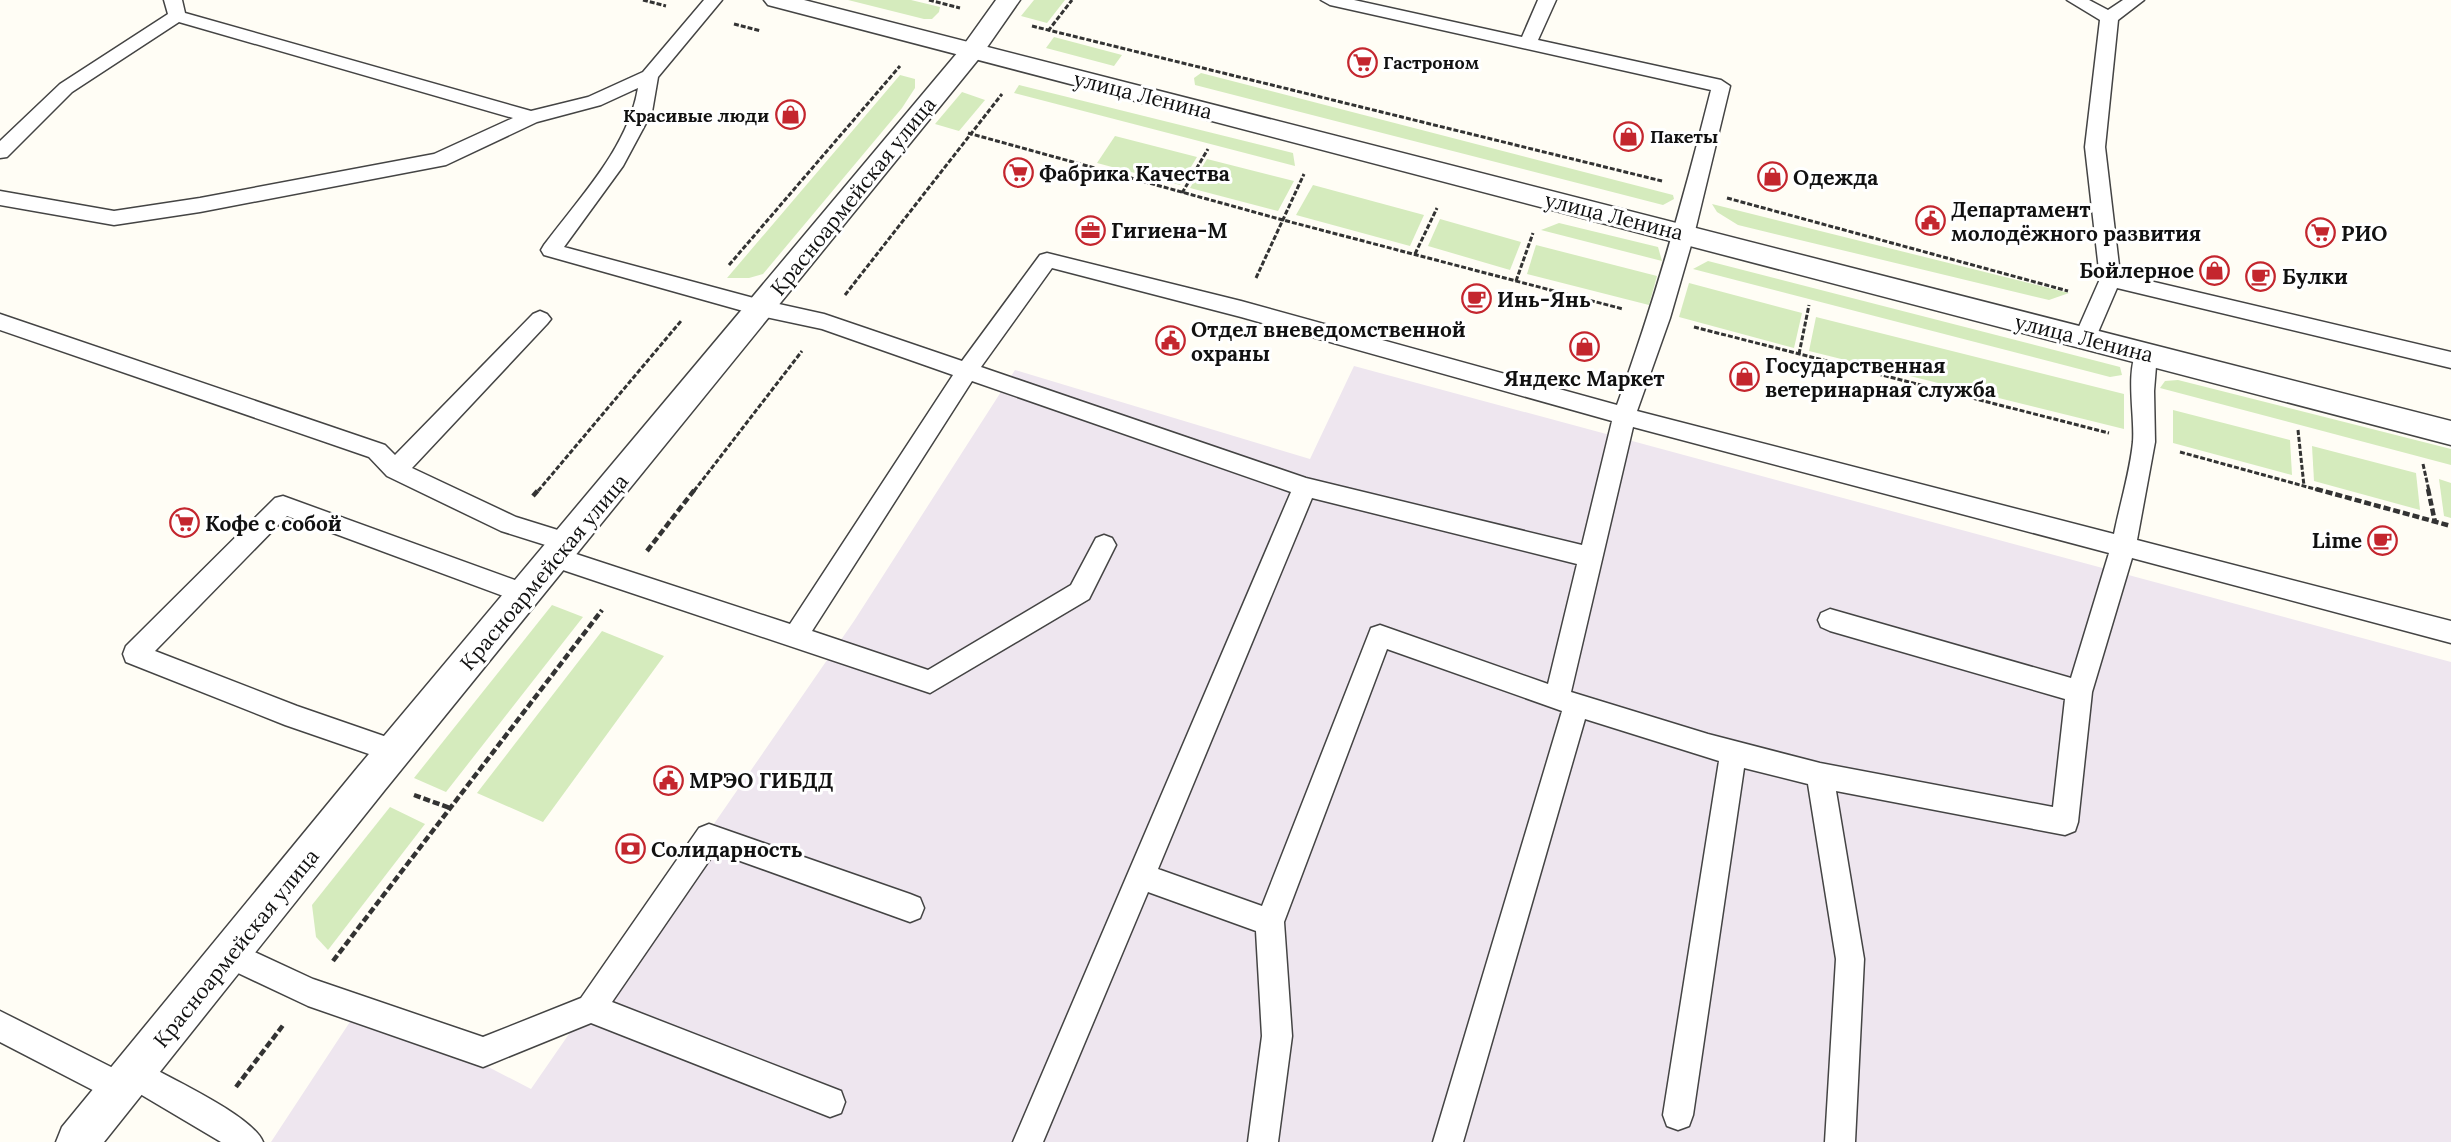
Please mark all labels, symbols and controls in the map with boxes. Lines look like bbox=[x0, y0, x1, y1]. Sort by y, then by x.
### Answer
supermarket icon: Гастроном bbox=[1346, 46, 1378, 78]
place label: Гастроном bbox=[1383, 51, 1479, 74]
street label: улица Ленина bbox=[1071, 65, 1215, 125]
street label: Красноармейская улица bbox=[764, 91, 942, 301]
shop icon: Красивые люди bbox=[774, 99, 806, 131]
place label: Красивые люди bbox=[623, 104, 769, 127]
shop icon: Пакеты bbox=[1613, 120, 1645, 152]
place label: Пакеты bbox=[1650, 125, 1718, 148]
supermarket icon: Фабрика Качества bbox=[1002, 157, 1034, 189]
place label: Фабрика Качества bbox=[1039, 160, 1230, 187]
shop icon: Одежда bbox=[1756, 161, 1788, 193]
place label: Одежда bbox=[1793, 164, 1878, 191]
street label: улица Ленина bbox=[1542, 186, 1686, 246]
place label: Департамент молодёжного развития bbox=[1951, 196, 2201, 247]
public building icon: Департамент молодёжного развития bbox=[1914, 205, 1946, 237]
office icon: Гигиена-М bbox=[1074, 214, 1106, 246]
place label: Гигиена-М bbox=[1111, 217, 1228, 244]
supermarket icon: РИО bbox=[2304, 217, 2336, 249]
place label: РИО bbox=[2341, 220, 2388, 247]
shop icon: Бойлерное bbox=[2199, 254, 2231, 286]
place label: Бойлерное bbox=[2079, 257, 2194, 284]
cafe icon: Булки bbox=[2245, 260, 2277, 292]
place label: Булки bbox=[2282, 263, 2348, 290]
cafe icon: Инь-Янь bbox=[1460, 283, 1492, 315]
place label: Инь-Янь bbox=[1497, 286, 1591, 313]
street label: улица Ленина bbox=[2012, 308, 2156, 368]
place label: Отдел вневедомственной охраны bbox=[1191, 316, 1466, 367]
public building icon: Отдел вневедомственной охраны bbox=[1154, 325, 1186, 357]
shop icon: Яндекс Маркет bbox=[1568, 331, 1600, 363]
place label: Государственная ветеринарная служба bbox=[1765, 352, 1996, 403]
shop icon: Государственная ветеринарная служба bbox=[1728, 361, 1760, 393]
place label: Яндекс Маркет bbox=[1503, 365, 1665, 392]
street label: Красноармейская улица bbox=[454, 468, 634, 676]
supermarket icon: Кофе с собой bbox=[168, 507, 200, 539]
place label: Кофе с собой bbox=[205, 510, 342, 537]
cafe icon: Lime bbox=[2367, 524, 2399, 556]
place label: Lime bbox=[2312, 527, 2362, 554]
public building icon: МРЭО ГИБДД bbox=[652, 764, 684, 796]
place label: МРЭО ГИБДД bbox=[689, 767, 833, 794]
bank icon: Солидарность bbox=[614, 833, 646, 865]
place label: Солидарность bbox=[651, 836, 803, 863]
street label: Красноармейская улица bbox=[147, 843, 325, 1053]

